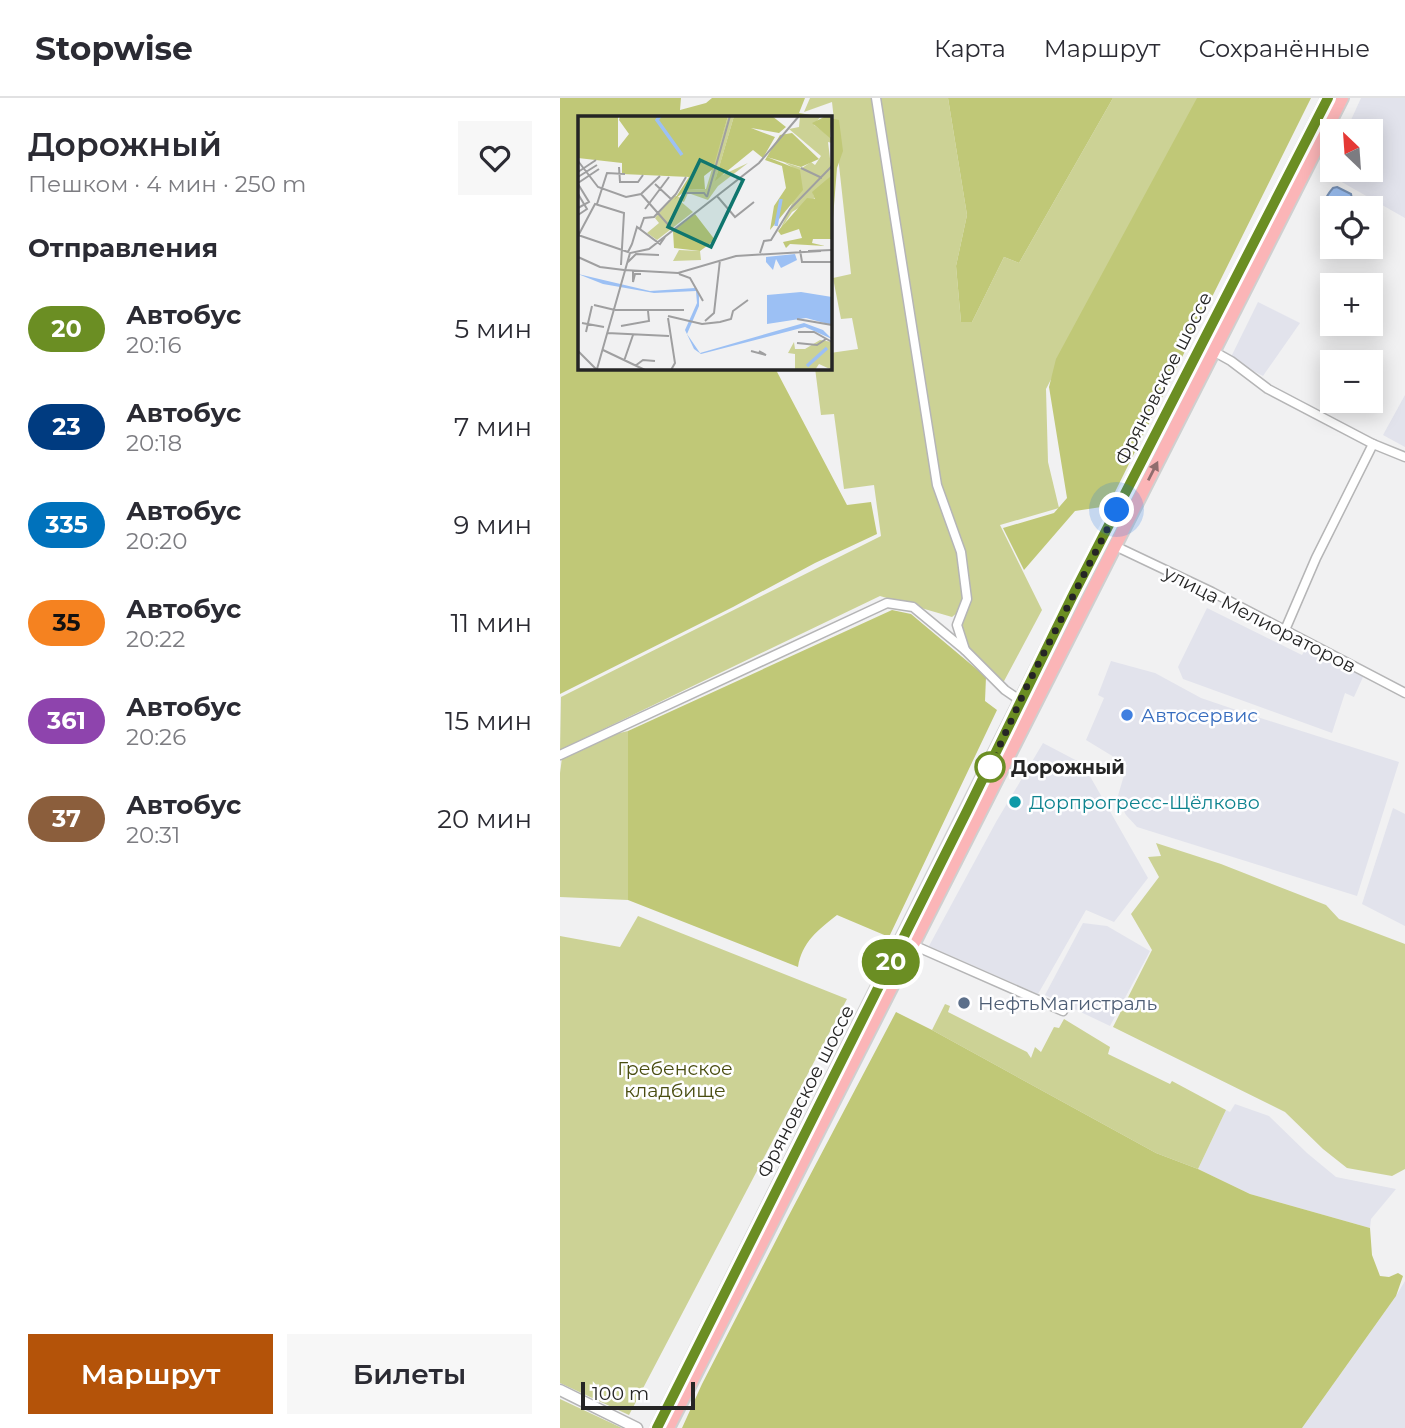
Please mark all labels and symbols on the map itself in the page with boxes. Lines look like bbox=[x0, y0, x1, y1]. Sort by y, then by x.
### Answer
inset map bbox=[578, 116, 831, 369]
north arrow bbox=[1320, 119, 1382, 182]
street label: Фряновское шоссе bbox=[1110, 288, 1217, 468]
one-way arrow bbox=[1147, 461, 1158, 481]
your location bbox=[1099, 492, 1134, 527]
street label: улица Мелиораторов bbox=[1159, 560, 1360, 678]
place label: Автосервис bbox=[1141, 704, 1258, 727]
marker: Автосервис bbox=[1119, 707, 1135, 723]
marker: Дорожный bbox=[975, 752, 1005, 782]
place label: Дорожный bbox=[1011, 756, 1125, 779]
place label: Дорпрогресс-Щёлково bbox=[1029, 791, 1260, 814]
marker: Дорпрогресс-Щёлково bbox=[1007, 794, 1023, 810]
line badge: 20 bbox=[860, 939, 922, 985]
place label: НефтьМагистраль bbox=[978, 992, 1158, 1015]
marker: НефтьМагистраль bbox=[956, 995, 972, 1011]
street label: Фряновское шоссе bbox=[752, 1001, 859, 1181]
park label: Гребенское кладбище bbox=[617, 1057, 733, 1102]
scale bar bbox=[581, 1379, 695, 1411]

